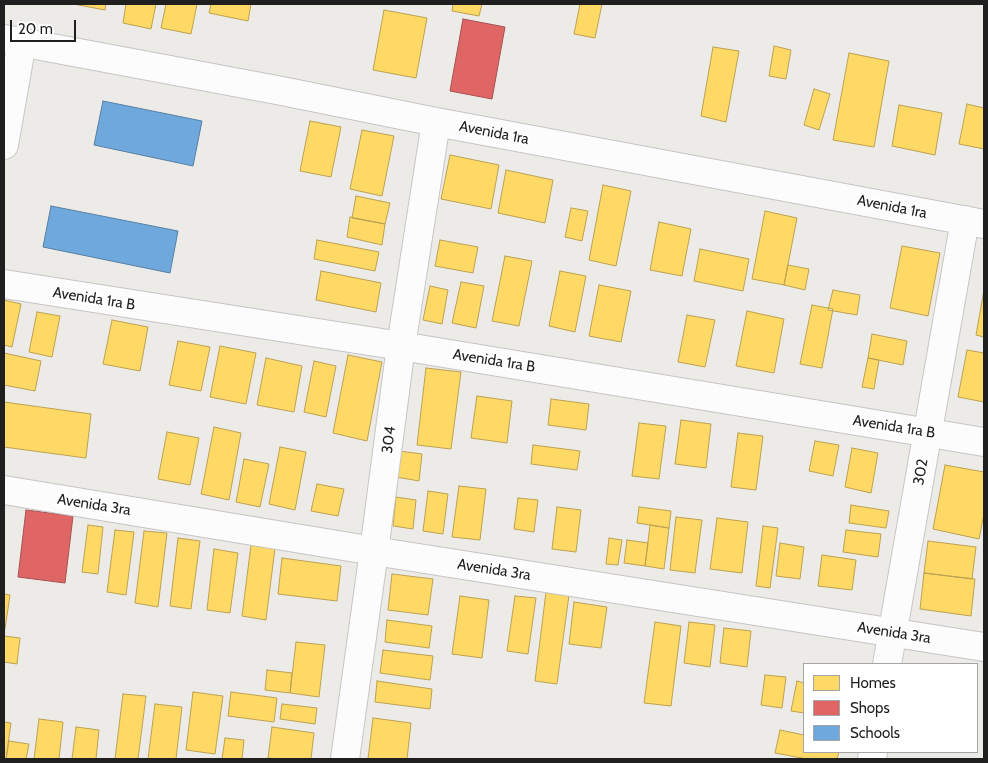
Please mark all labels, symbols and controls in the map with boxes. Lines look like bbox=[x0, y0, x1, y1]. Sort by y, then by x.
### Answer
scale bar bbox=[12, 10, 79, 42]
text: 20 m bbox=[18, 20, 53, 38]
street label: Avenida 1ra bbox=[458, 117, 530, 149]
street label: Avenida 1ra bbox=[856, 191, 928, 223]
street label: Avenida 1ra B bbox=[52, 284, 136, 314]
street label: Avenida 1ra B bbox=[452, 346, 536, 376]
street label: Avenida 1ra B bbox=[852, 412, 936, 442]
street label: 304 bbox=[378, 425, 400, 455]
street label: 302 bbox=[910, 457, 932, 487]
street label: Avenida 3ra bbox=[56, 490, 132, 520]
street label: Avenida 3ra bbox=[456, 555, 532, 585]
street label: Avenida 3ra bbox=[856, 618, 932, 648]
legend bbox=[803, 663, 978, 753]
text: Homes bbox=[850, 674, 896, 692]
text: Shops bbox=[850, 699, 890, 717]
text: Schools bbox=[850, 724, 900, 742]

